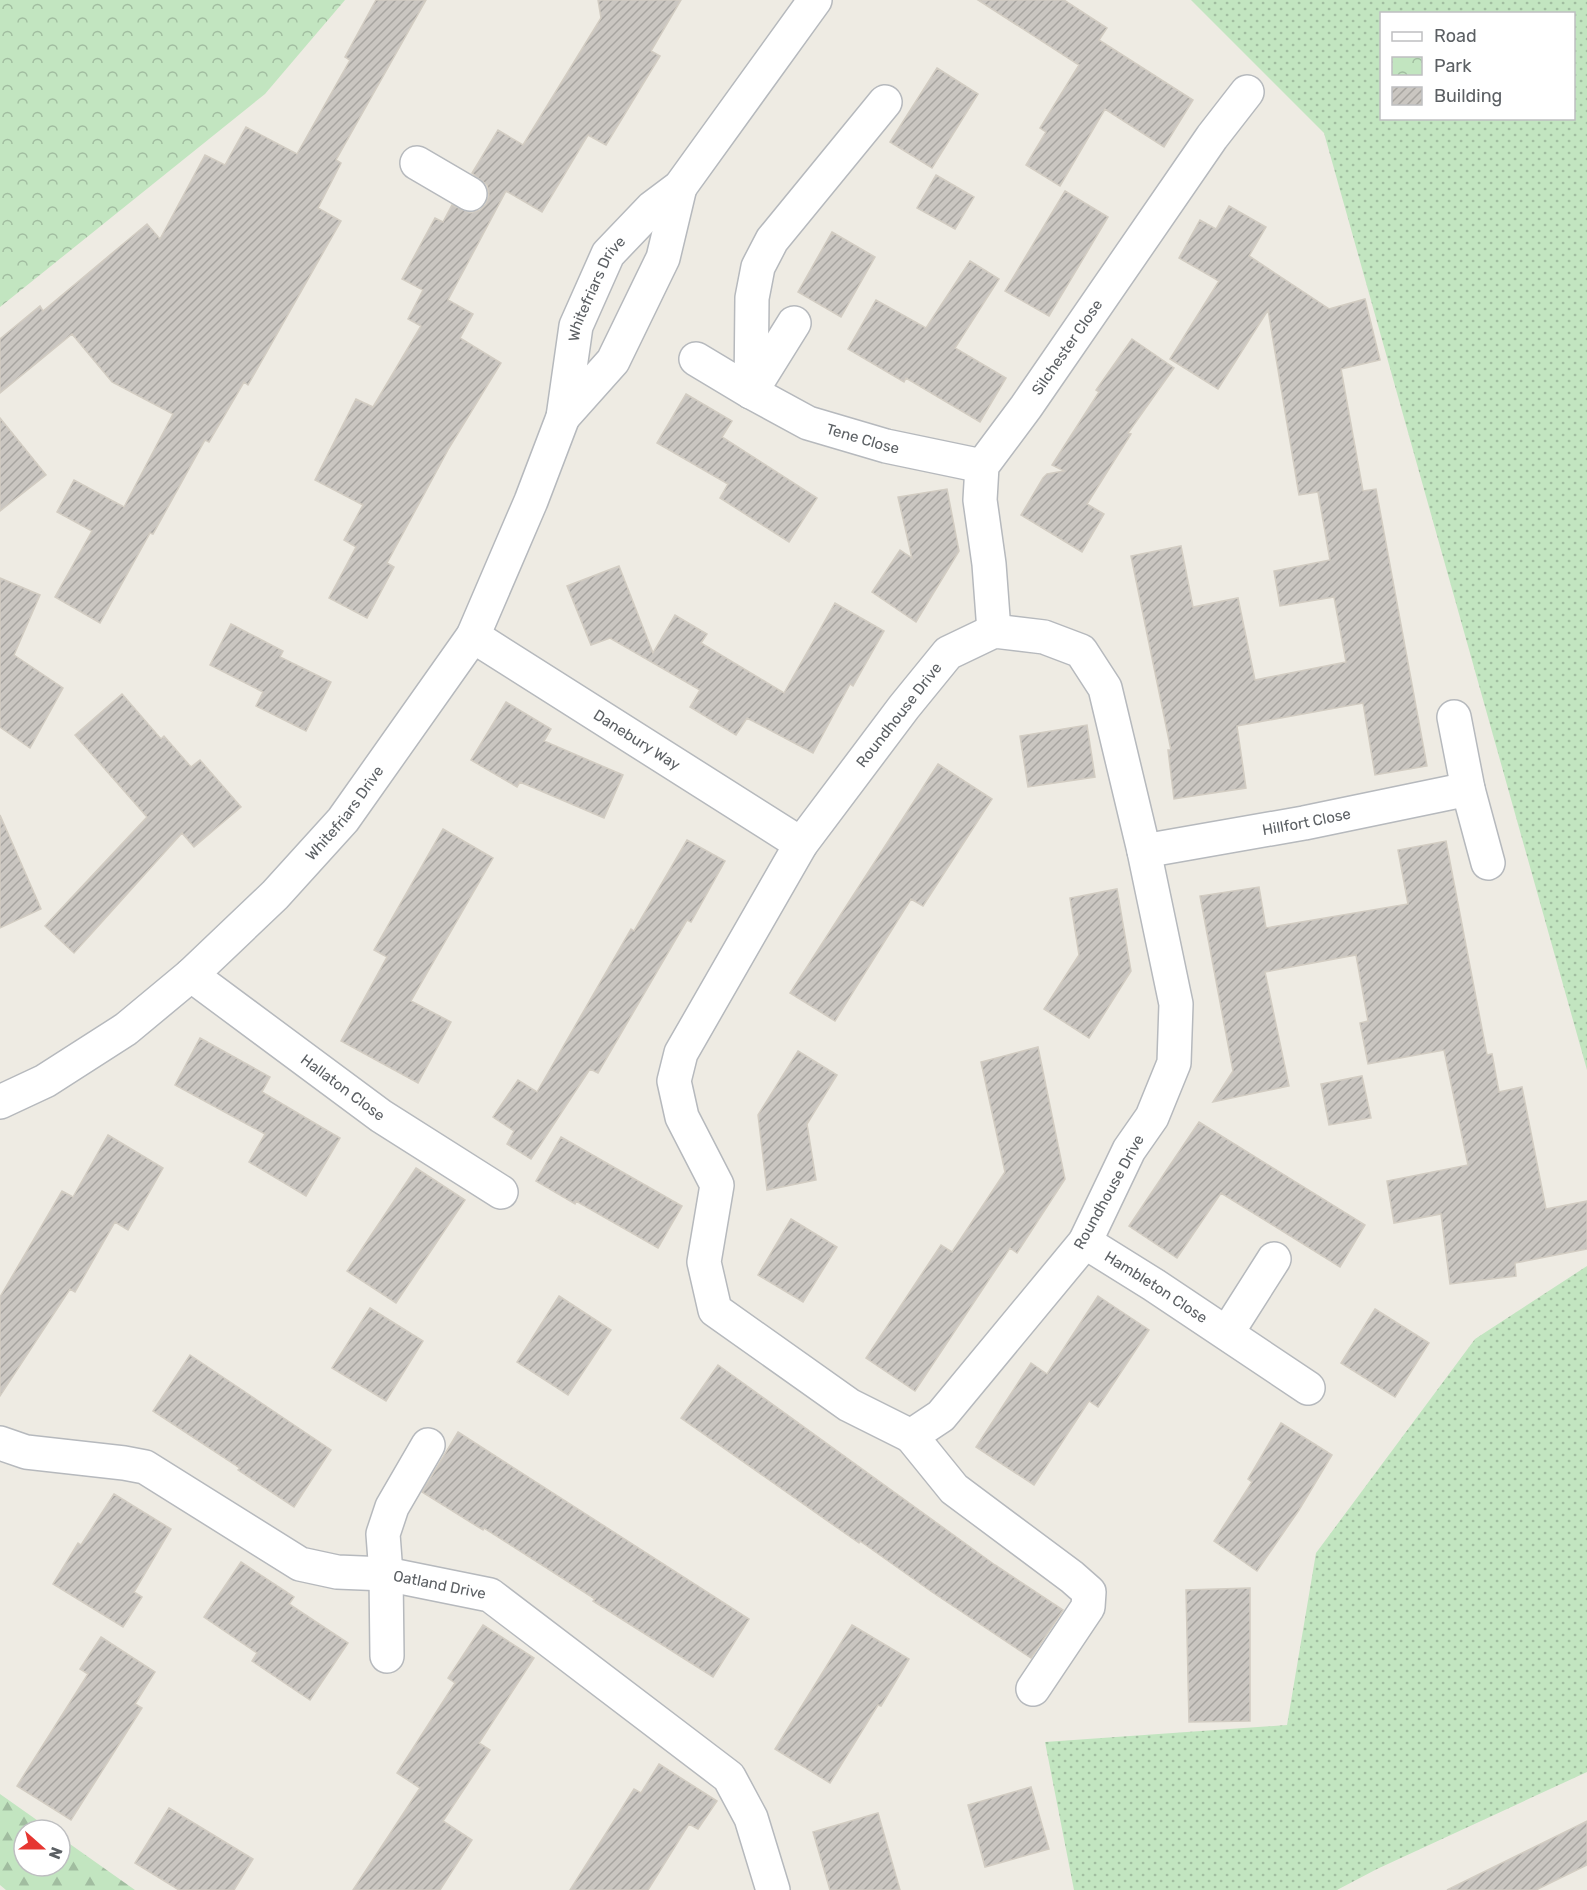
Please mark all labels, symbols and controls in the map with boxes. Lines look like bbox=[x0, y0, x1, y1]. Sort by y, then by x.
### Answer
legend bbox=[1380, 12, 1575, 120]
text: Road bbox=[1434, 25, 1477, 47]
text: Park bbox=[1434, 55, 1472, 77]
text: Building bbox=[1434, 85, 1502, 107]
street label: Whitefriars Drive bbox=[565, 232, 629, 343]
street label: Silchester Close bbox=[1028, 296, 1106, 398]
street label: Tene Close bbox=[824, 420, 901, 458]
street label: Roundhouse Drive bbox=[853, 659, 945, 771]
street label: Danebury Way bbox=[590, 706, 684, 774]
street label: Whitefriars Drive bbox=[302, 762, 387, 864]
street label: Hillfort Close bbox=[1261, 805, 1352, 839]
street label: Hallaton Close bbox=[297, 1051, 388, 1125]
street label: Roundhouse Drive bbox=[1070, 1132, 1148, 1252]
street label: Hambleton Close bbox=[1101, 1247, 1211, 1327]
street label: Oatland Drive bbox=[392, 1567, 488, 1603]
north arrow bbox=[12, 1818, 72, 1878]
text: N bbox=[45, 1844, 66, 1862]

